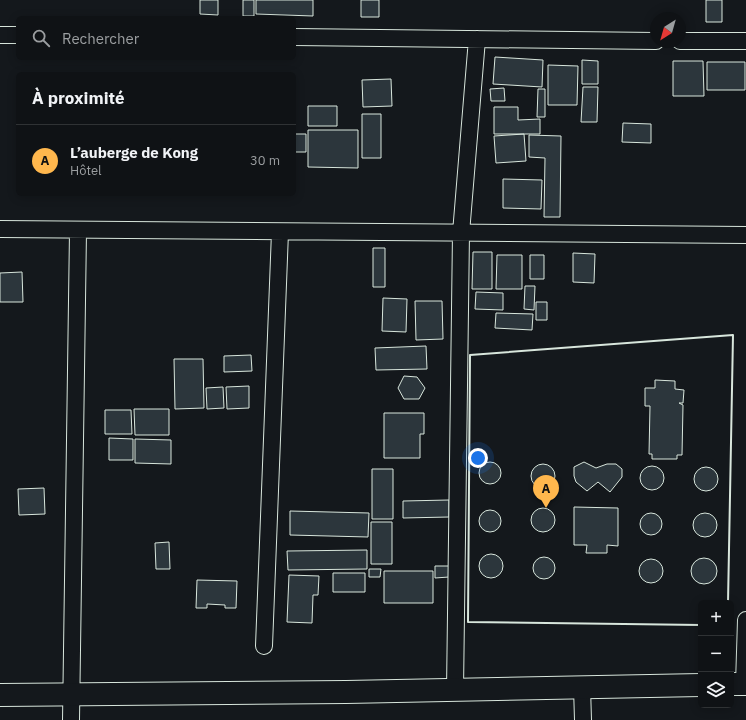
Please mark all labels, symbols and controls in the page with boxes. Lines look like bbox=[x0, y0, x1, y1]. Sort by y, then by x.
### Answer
north arrow bbox=[650, 12, 686, 48]
search box bbox=[16, 16, 296, 60]
icon: search bbox=[30, 27, 52, 49]
text: Rechercher bbox=[62, 29, 139, 48]
text: À proximité bbox=[32, 87, 125, 109]
text: L’auberge de Kong bbox=[70, 143, 198, 162]
text: A bbox=[41, 152, 49, 169]
text: 30 m bbox=[250, 152, 280, 169]
text: Hôtel bbox=[70, 162, 102, 179]
your location bbox=[468, 448, 488, 468]
pin: A bbox=[533, 475, 559, 508]
map controls bbox=[698, 600, 734, 708]
button: + bbox=[698, 600, 734, 636]
button: − bbox=[698, 636, 734, 672]
button: layers bbox=[698, 672, 734, 708]

